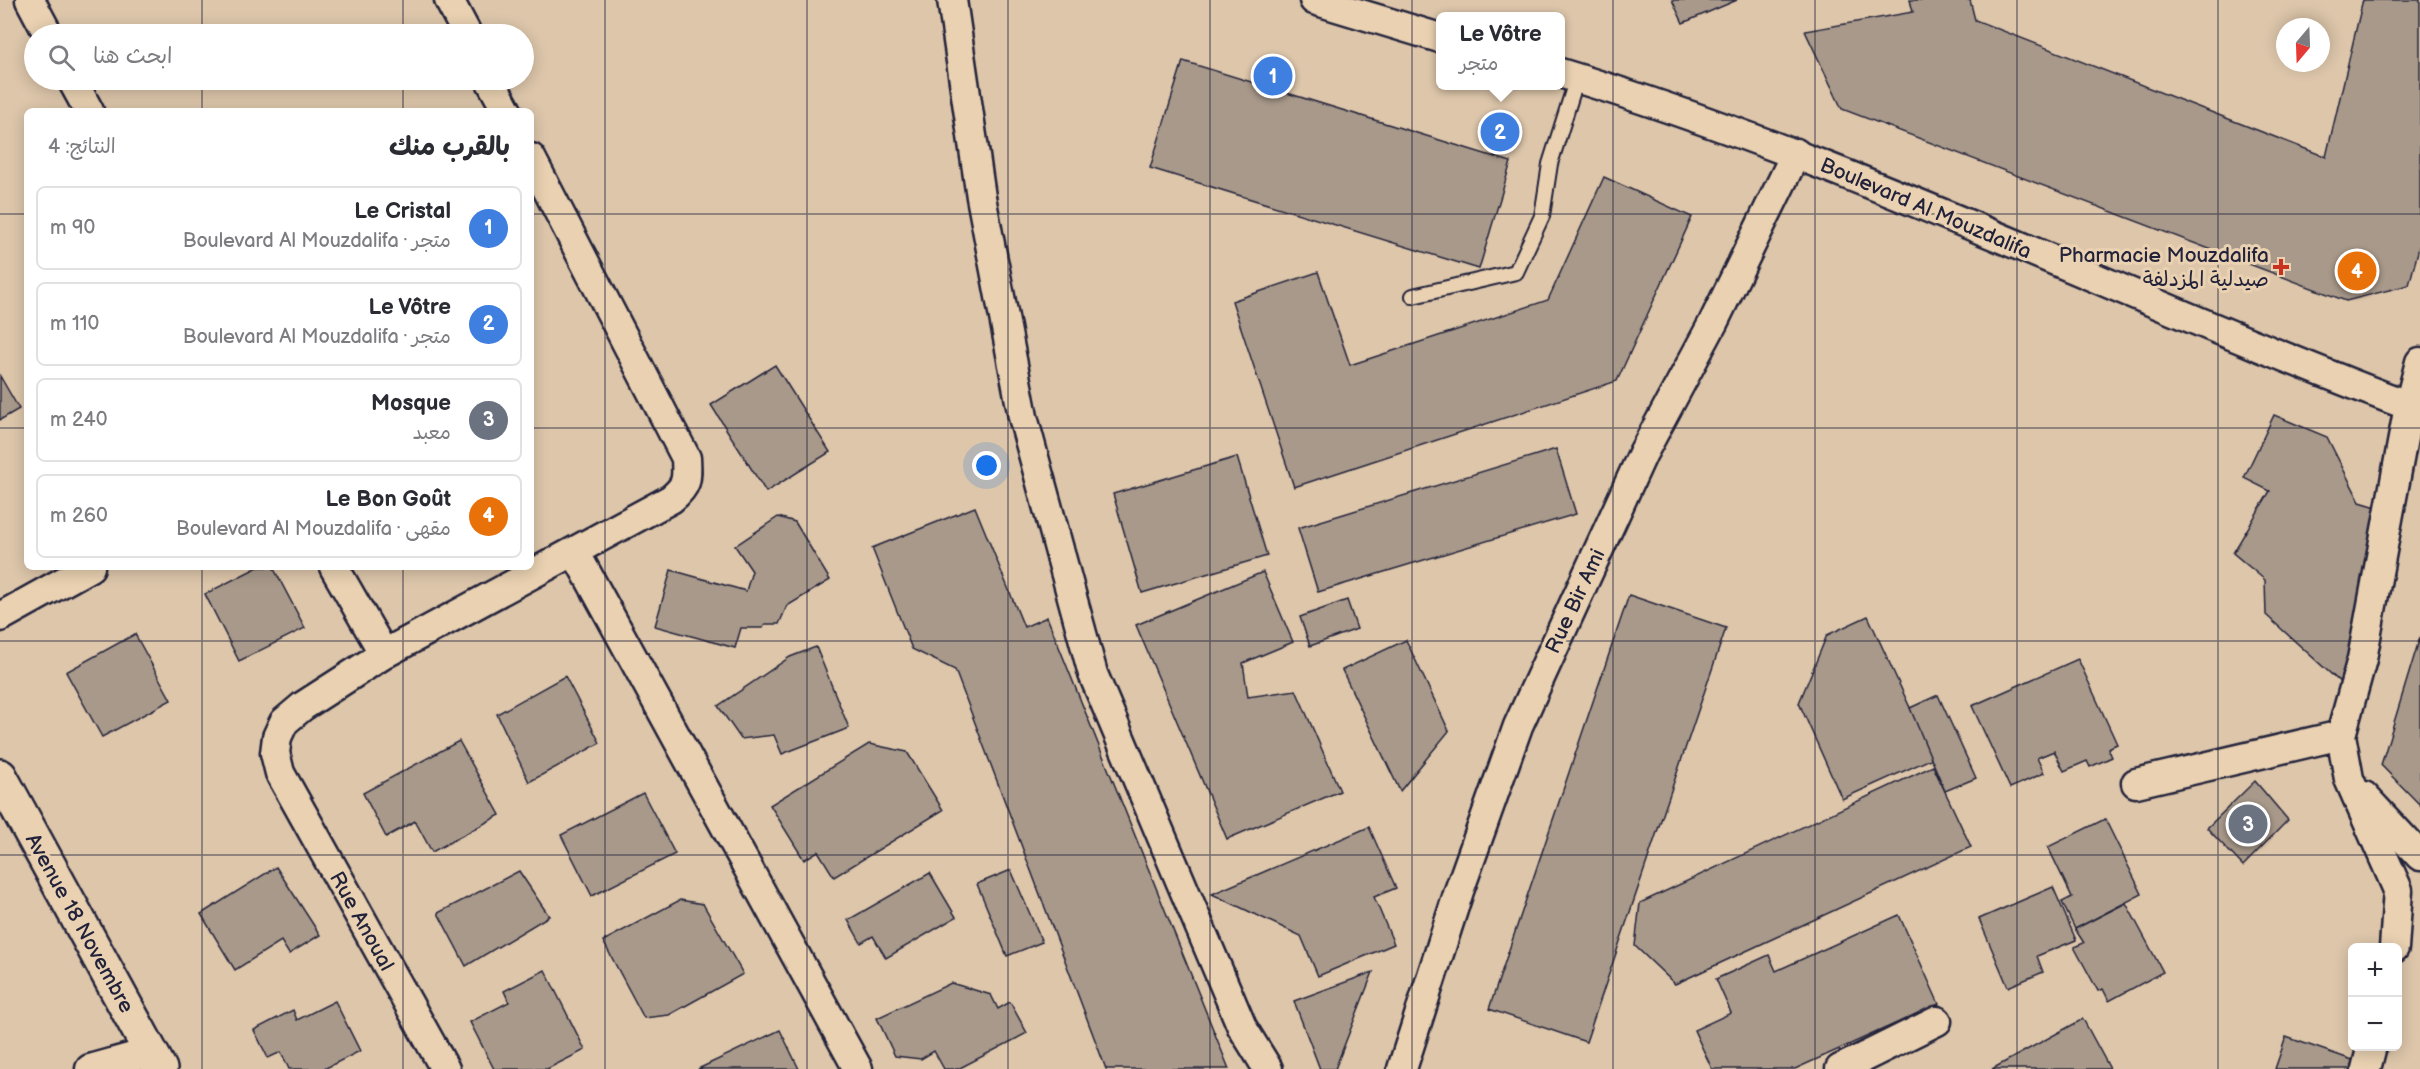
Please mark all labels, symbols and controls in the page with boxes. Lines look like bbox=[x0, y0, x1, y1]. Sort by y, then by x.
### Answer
popup bbox=[1436, 12, 1565, 90]
north arrow bbox=[2276, 18, 2330, 72]
text: Le Vôtre bbox=[1459, 21, 1542, 48]
search box bbox=[24, 24, 534, 90]
icon: search bbox=[45, 41, 78, 74]
text: ابحث هنا bbox=[93, 43, 173, 70]
text: متجر bbox=[1459, 52, 1498, 76]
pin: 1 bbox=[1254, 54, 1292, 98]
pin: 2 bbox=[1480, 110, 1520, 154]
text: بالقرب منك bbox=[389, 132, 510, 163]
text: النتائج: 4 bbox=[48, 135, 116, 159]
street label: Boulevard Al Mouzdalifa bbox=[1816, 153, 2035, 264]
text: Le Cristal bbox=[354, 198, 451, 225]
text: 90 m bbox=[50, 216, 95, 240]
text: 1 bbox=[484, 216, 493, 240]
text: متجر · Boulevard Al Mouzdalifa bbox=[183, 229, 451, 253]
place label: Pharmacie Mouzdalifa صيدلية المزدلفة bbox=[2059, 243, 2269, 292]
pin: 4 bbox=[2338, 248, 2376, 294]
marker: Pharmacie Mouzdalifa صيدلية المزدلفة bbox=[2274, 260, 2288, 274]
text: Le Vôtre bbox=[369, 294, 451, 321]
text: 110 m bbox=[50, 312, 99, 336]
text: 2 bbox=[483, 312, 495, 336]
text: متجر · Boulevard Al Mouzdalifa bbox=[183, 325, 451, 349]
text: Mosque bbox=[371, 390, 451, 417]
text: 240 m bbox=[50, 408, 107, 432]
text: 3 bbox=[483, 408, 494, 432]
text: معبد bbox=[413, 421, 451, 445]
your location bbox=[972, 451, 1001, 480]
text: Le Bon Goût bbox=[325, 486, 451, 513]
text: 260 m bbox=[50, 504, 108, 528]
text: 4 bbox=[483, 504, 494, 528]
text: مقهى · Boulevard Al Mouzdalifa bbox=[176, 517, 451, 541]
street label: Rue Bir Ami bbox=[1540, 545, 1611, 657]
pin: 3 bbox=[2228, 802, 2268, 846]
street label: Avenue 18 Novembre bbox=[20, 829, 139, 1017]
street label: Rue Anoual bbox=[324, 867, 399, 975]
map controls bbox=[2348, 943, 2402, 1051]
button: + bbox=[2348, 943, 2402, 997]
button: − bbox=[2348, 997, 2402, 1051]

